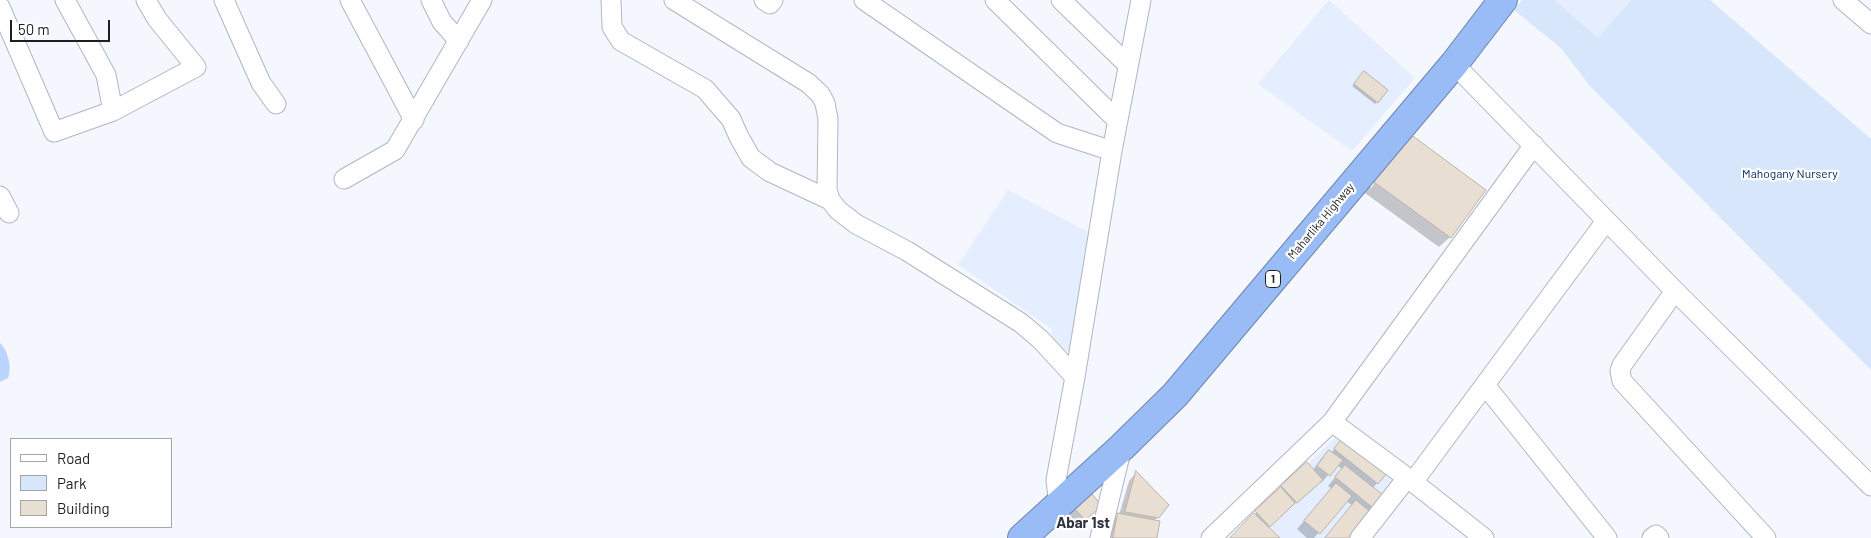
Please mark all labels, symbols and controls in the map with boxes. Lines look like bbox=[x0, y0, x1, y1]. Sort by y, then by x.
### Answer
scale bar bbox=[12, 10, 112, 42]
text: 50 m bbox=[18, 20, 50, 38]
park label: Mahogany Nursery bbox=[1742, 167, 1838, 181]
street label: Maharlika Highway bbox=[1285, 180, 1357, 262]
road number: 1 bbox=[1266, 270, 1280, 288]
legend bbox=[10, 438, 172, 528]
text: Road bbox=[57, 449, 90, 467]
text: Park bbox=[57, 474, 86, 492]
text: Building bbox=[57, 499, 110, 517]
district label: Abar 1st bbox=[1056, 514, 1110, 532]

